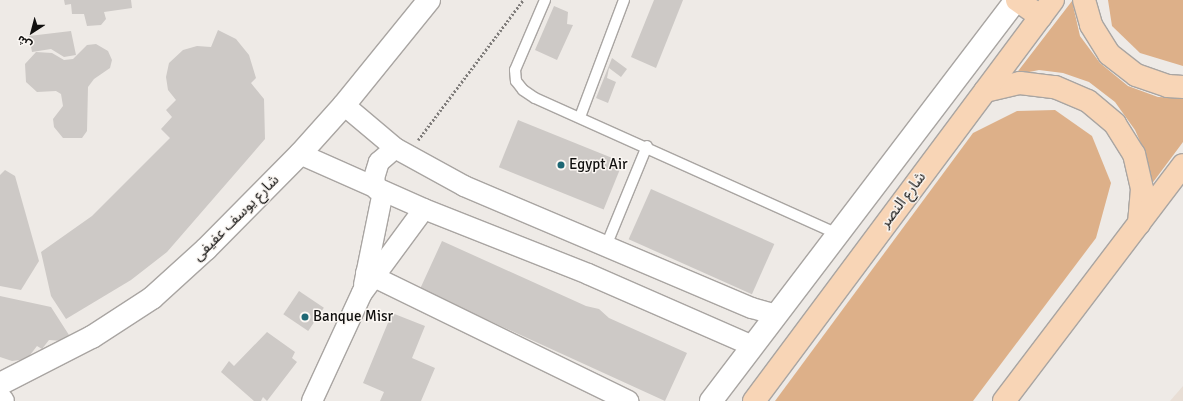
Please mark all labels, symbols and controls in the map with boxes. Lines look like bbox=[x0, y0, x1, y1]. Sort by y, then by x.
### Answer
north arrow bbox=[12, 12, 52, 52]
text: ش bbox=[15, 32, 35, 52]
place label: Egypt Air bbox=[569, 156, 628, 174]
marker: Egypt Air bbox=[556, 160, 566, 170]
street label: شارع النصر bbox=[876, 168, 930, 232]
street label: شارع يوسف عفيفى bbox=[189, 171, 283, 265]
place label: Banque Misr bbox=[313, 308, 393, 326]
marker: Banque Misr bbox=[300, 312, 310, 322]

